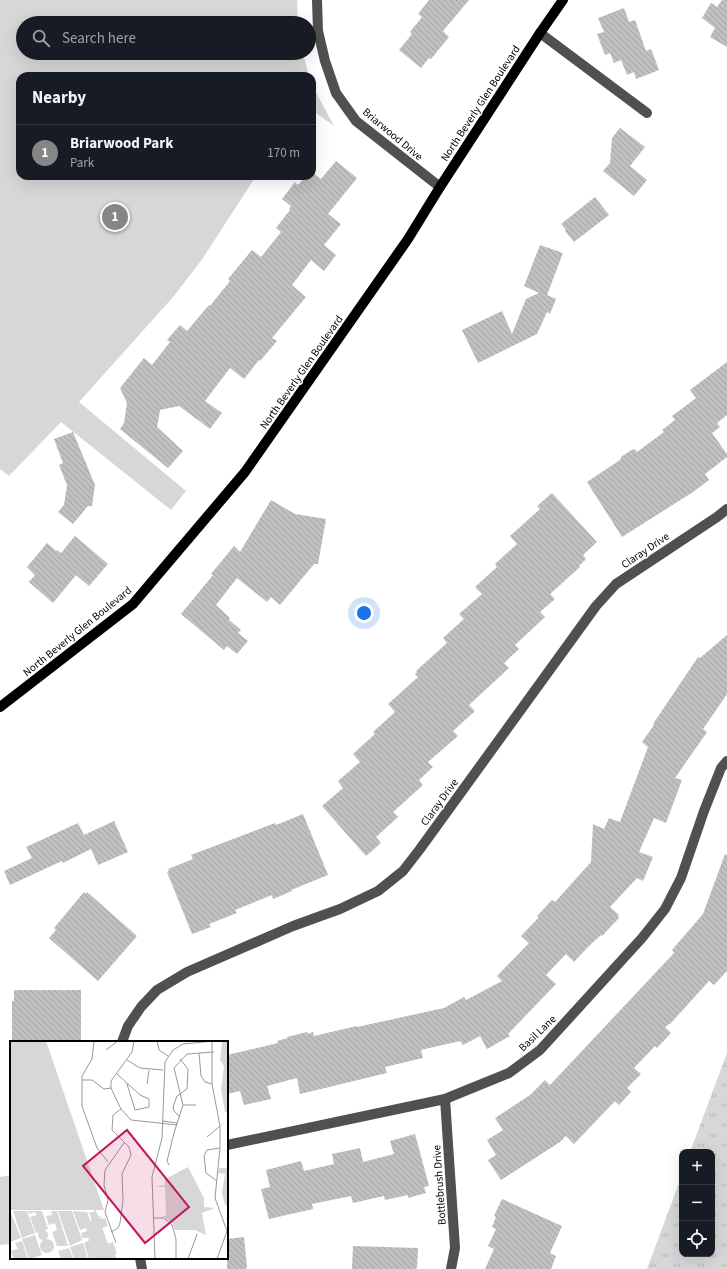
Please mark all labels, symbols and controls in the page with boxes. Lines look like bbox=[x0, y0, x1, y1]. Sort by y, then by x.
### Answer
search box bbox=[16, 16, 316, 60]
icon: search bbox=[30, 27, 52, 49]
text: Search here bbox=[62, 28, 136, 49]
street label: North Beverly Glen Boulevard bbox=[437, 42, 524, 164]
text: Nearby bbox=[32, 86, 86, 110]
street label: Briarwood Drive bbox=[359, 105, 426, 164]
text: Briarwood Park bbox=[70, 133, 173, 154]
text: 1 bbox=[42, 144, 48, 162]
text: 170 m bbox=[267, 144, 300, 162]
text: Park bbox=[70, 154, 94, 172]
pin: 1 bbox=[102, 202, 128, 232]
street label: North Beverly Glen Boulevard bbox=[256, 312, 346, 432]
street label: Claray Drive bbox=[618, 529, 673, 572]
street label: North Beverly Glen Boulevard bbox=[20, 583, 135, 680]
your location bbox=[354, 603, 374, 623]
street label: Claray Drive bbox=[417, 775, 462, 829]
street label: Basil Lane bbox=[515, 1011, 560, 1055]
inset map bbox=[10, 1041, 228, 1259]
street label: Bottlebrush Drive bbox=[429, 1144, 450, 1226]
map controls bbox=[679, 1149, 715, 1257]
button: + bbox=[679, 1149, 715, 1185]
button: − bbox=[679, 1185, 715, 1221]
button: locate bbox=[679, 1221, 715, 1257]

